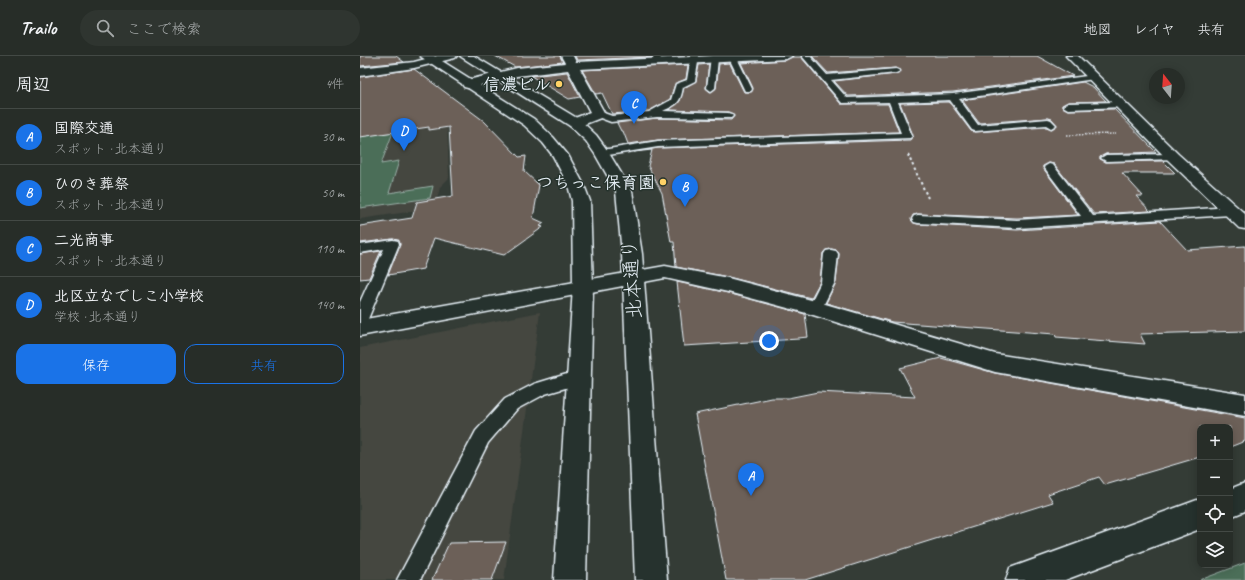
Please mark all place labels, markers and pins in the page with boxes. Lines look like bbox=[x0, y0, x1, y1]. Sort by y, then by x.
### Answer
place label: 信濃ビル bbox=[483, 74, 551, 95]
marker: 信濃ビル bbox=[554, 79, 564, 89]
pin: C bbox=[621, 91, 647, 124]
pin: D bbox=[391, 118, 417, 151]
place label: つちっこ保育園 bbox=[536, 172, 655, 193]
pin: B bbox=[672, 174, 698, 207]
marker: つちっこ保育園 bbox=[658, 177, 668, 187]
pin: A bbox=[738, 463, 764, 496]

